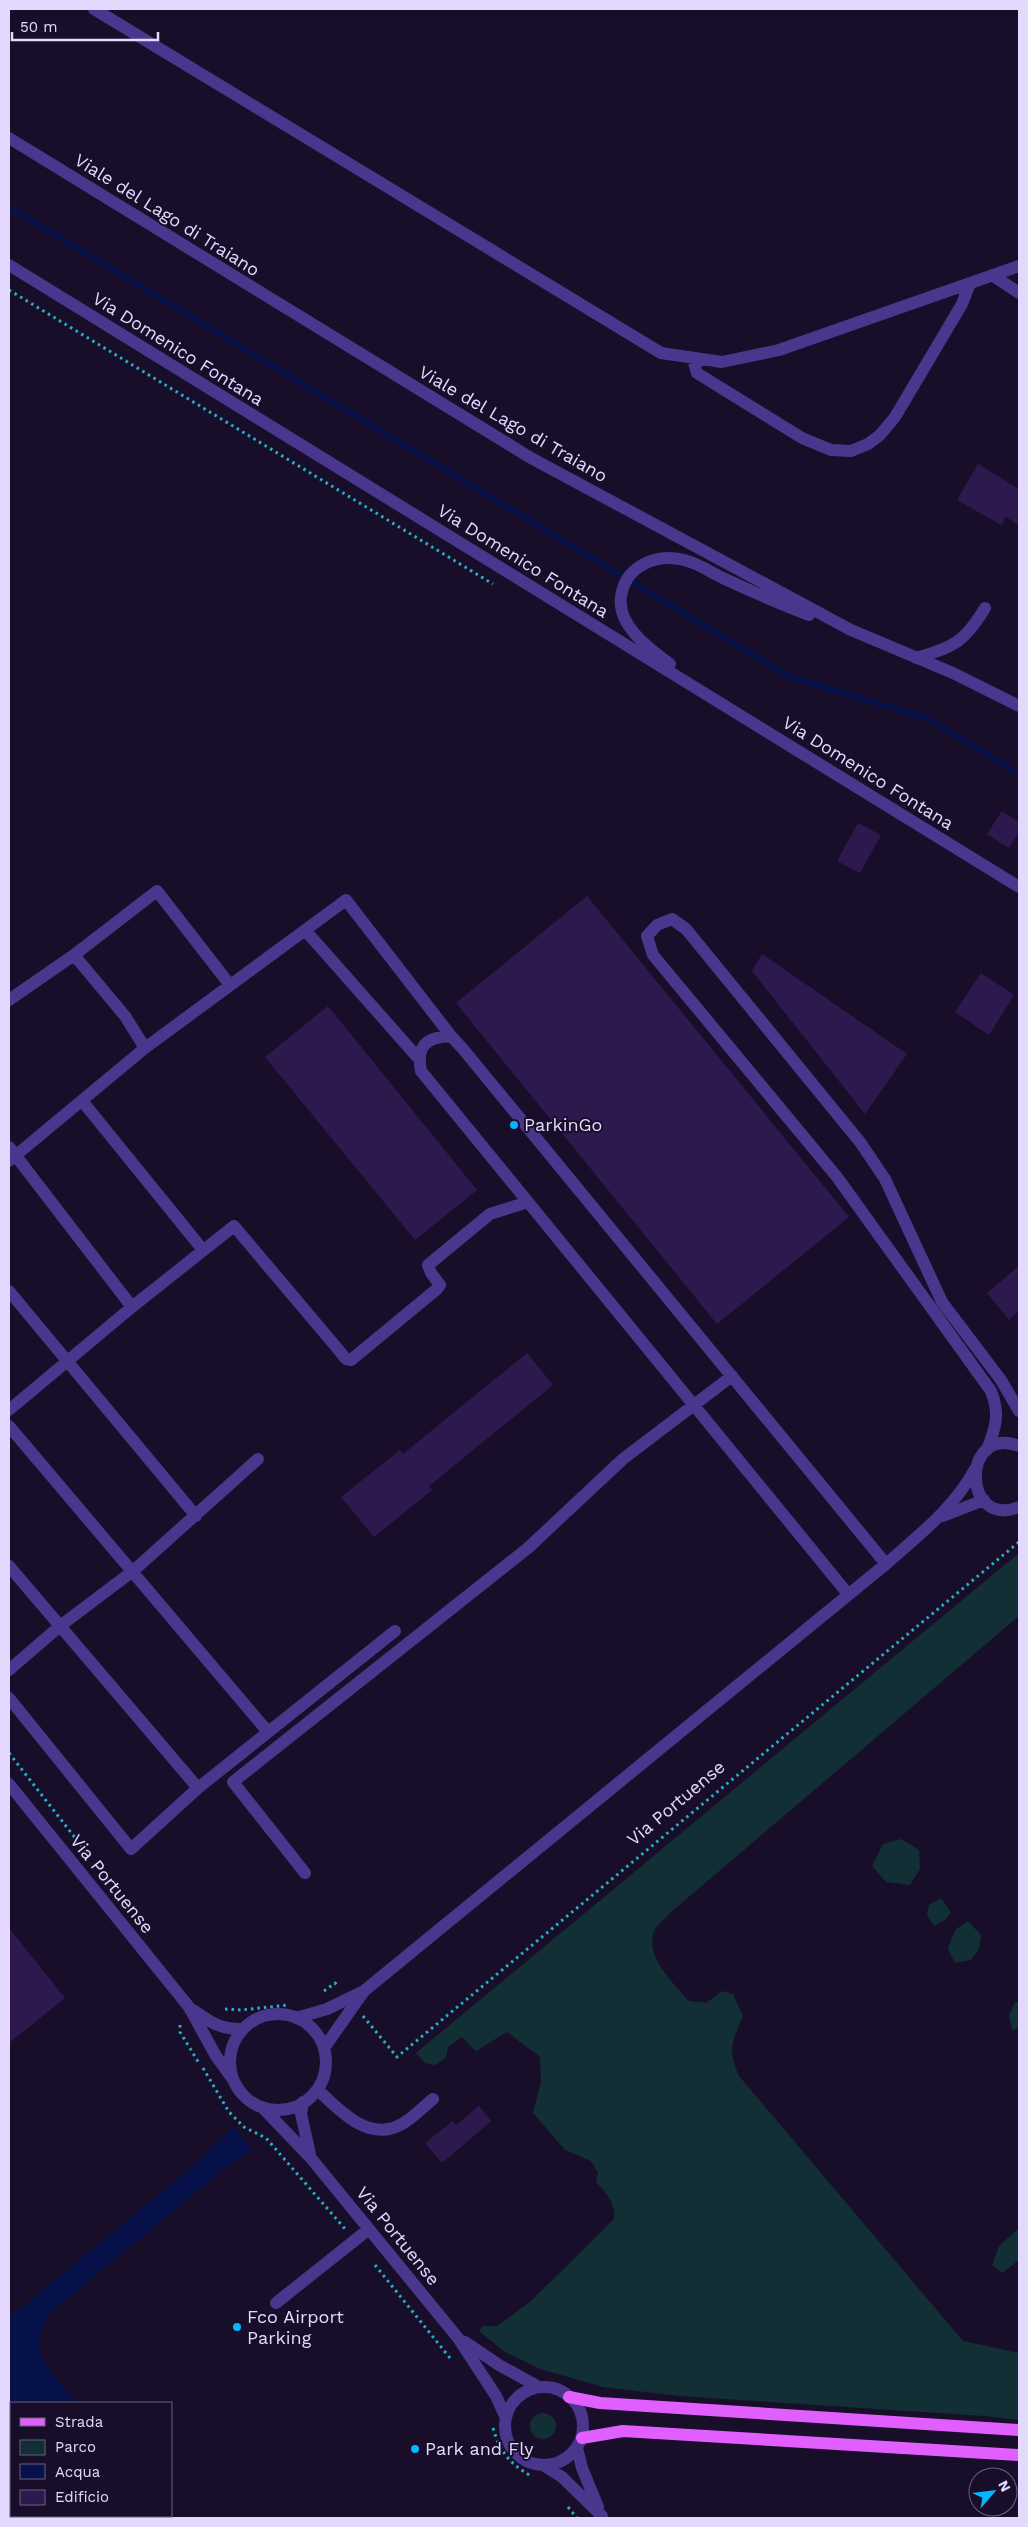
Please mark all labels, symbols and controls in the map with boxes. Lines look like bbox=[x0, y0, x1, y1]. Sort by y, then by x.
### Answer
scale bar bbox=[12, 10, 159, 42]
text: 50 m bbox=[20, 18, 57, 36]
street label: Viale del Lago di Traiano bbox=[71, 149, 264, 280]
street label: Via Domenico Fontana bbox=[89, 287, 268, 410]
street label: Viale del Lago di Traiano bbox=[415, 361, 611, 486]
street label: Via Domenico Fontana bbox=[434, 499, 613, 622]
street label: Via Domenico Fontana bbox=[779, 711, 958, 834]
place label: ParkinGo bbox=[524, 1114, 602, 1135]
marker: ParkinGo bbox=[508, 1119, 520, 1131]
street label: Via Portuense bbox=[623, 1756, 729, 1849]
street label: Via Portuense bbox=[66, 1830, 159, 1937]
street label: Via Portuense bbox=[352, 2182, 445, 2289]
place label: Fco Airport Parking bbox=[247, 2306, 344, 2348]
marker: Fco Airport Parking bbox=[231, 2321, 243, 2333]
legend bbox=[10, 2402, 172, 2517]
text: Strada bbox=[55, 2413, 104, 2431]
text: Parco bbox=[55, 2438, 96, 2456]
place label: Park and Fly bbox=[425, 2438, 534, 2459]
marker: Park and Fly bbox=[409, 2443, 421, 2455]
text: Acqua bbox=[55, 2463, 101, 2481]
north arrow bbox=[968, 2467, 1018, 2517]
text: N bbox=[995, 2478, 1014, 2494]
text: Edificio bbox=[55, 2488, 109, 2506]

